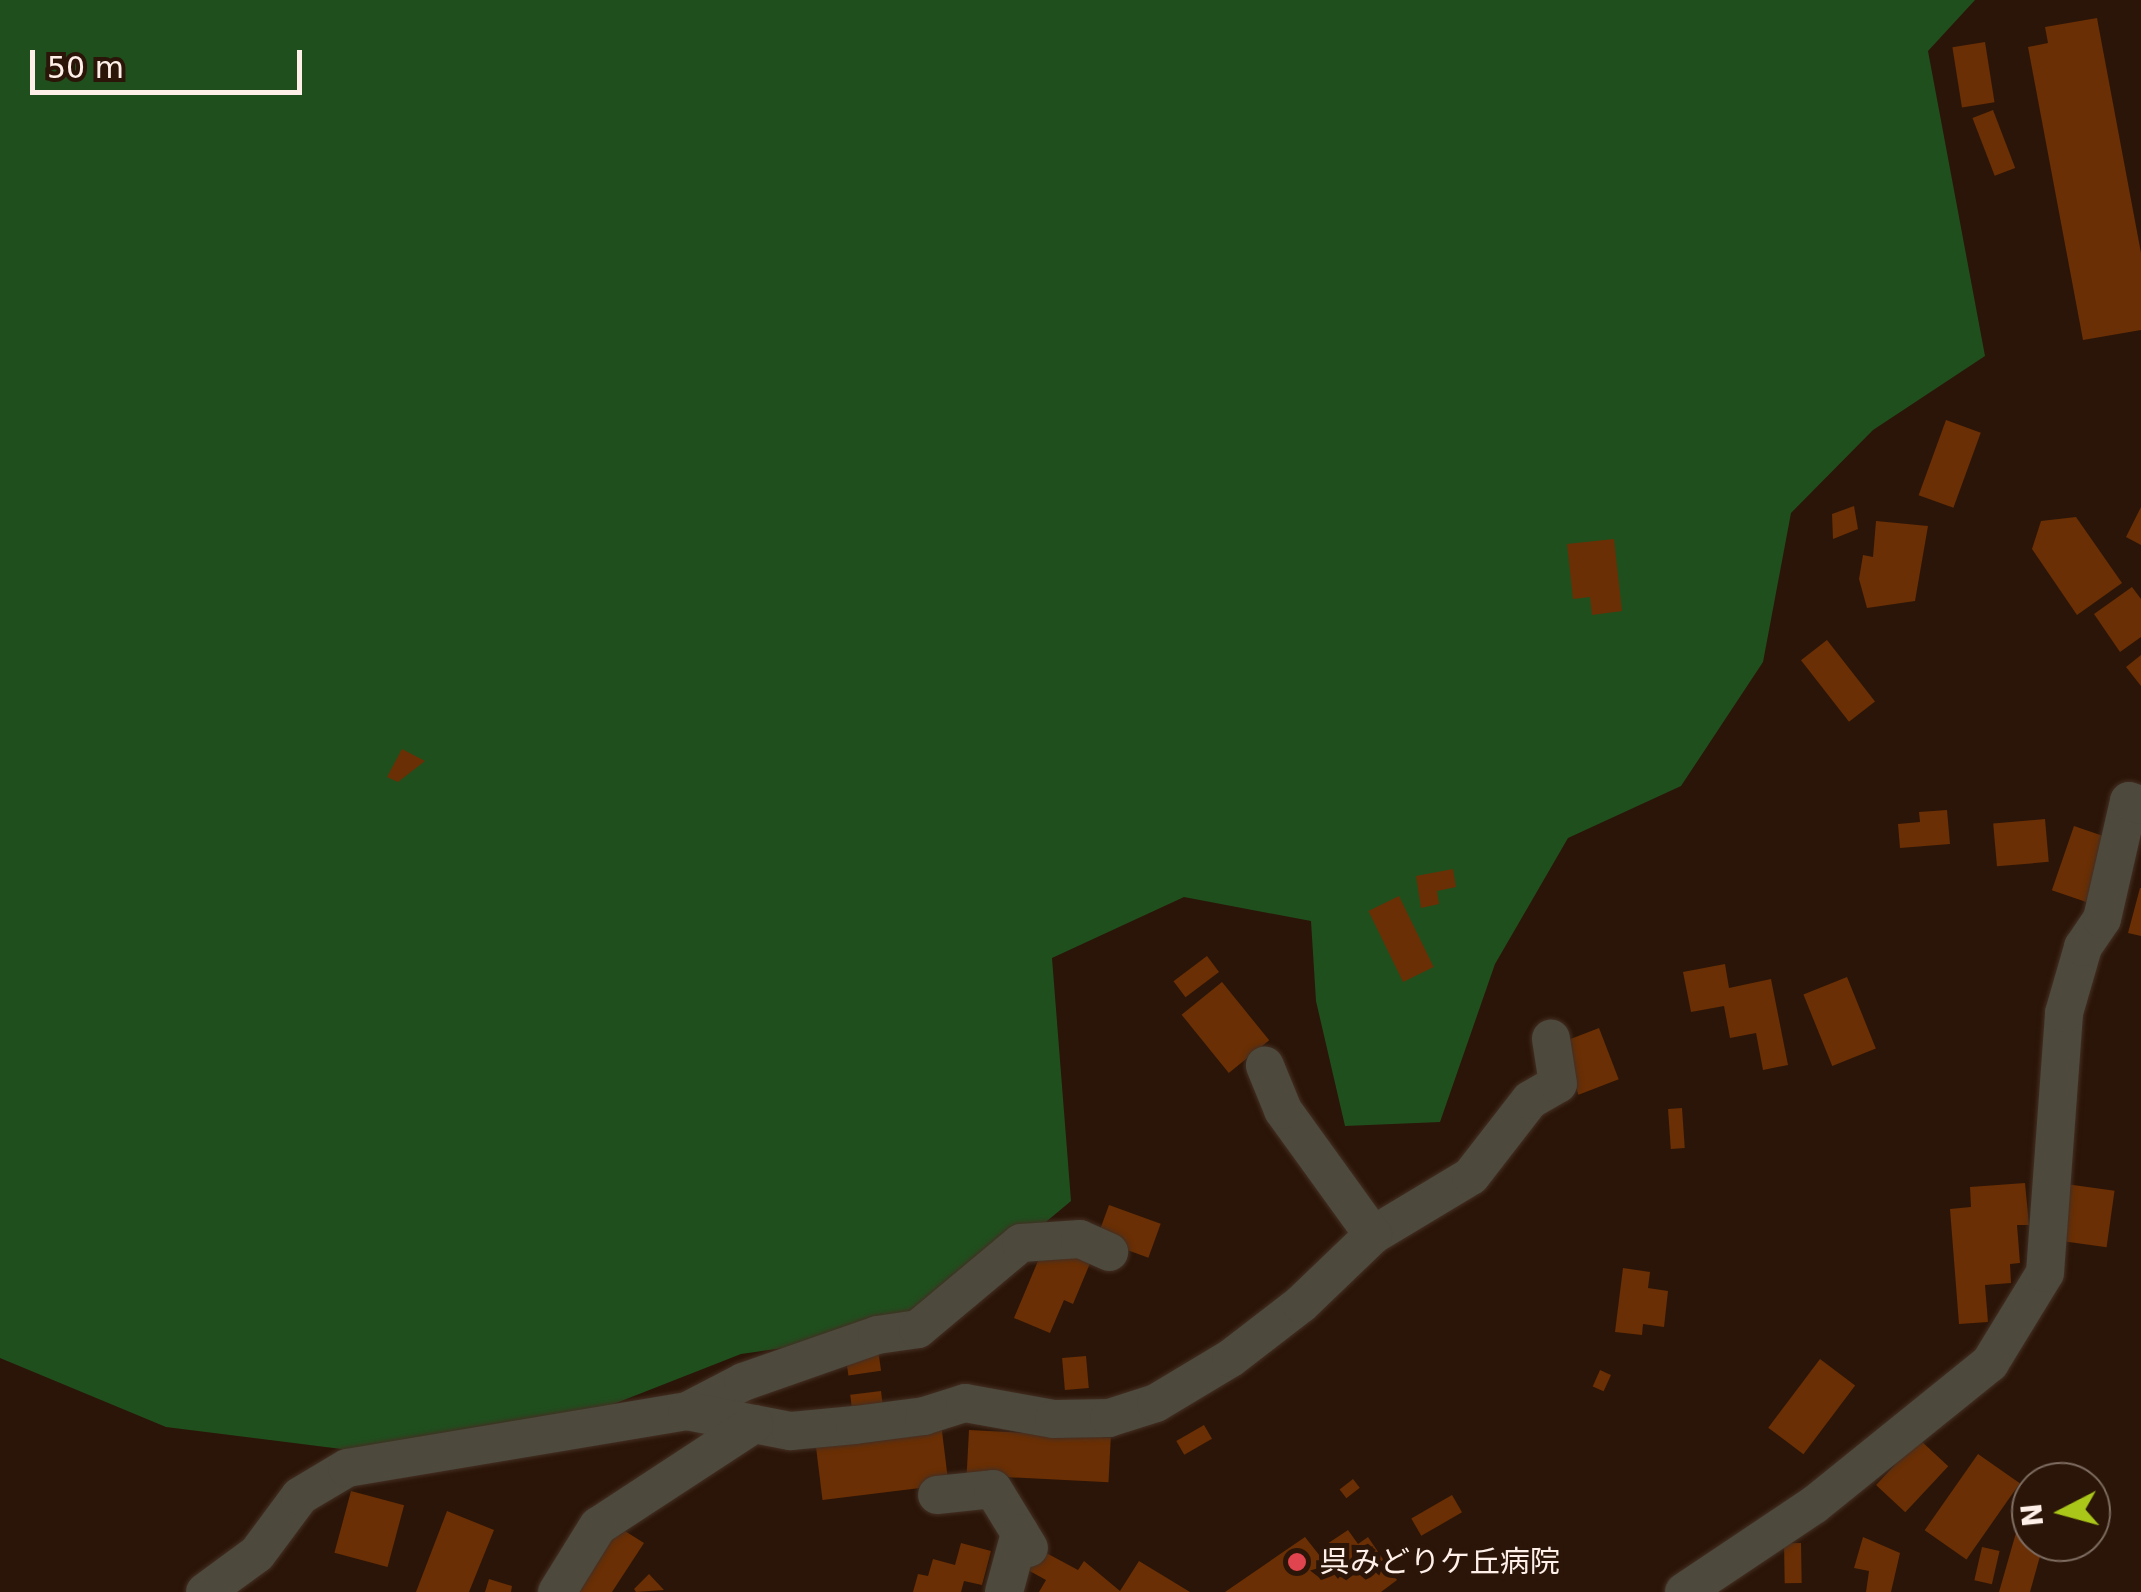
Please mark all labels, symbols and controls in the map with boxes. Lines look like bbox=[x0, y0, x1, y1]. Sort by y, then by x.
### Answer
scale bar bbox=[35, 30, 308, 92]
text: 50 m bbox=[47, 50, 124, 85]
north arrow bbox=[2011, 1462, 2111, 1562]
text: N bbox=[2015, 1502, 2050, 1528]
place label: 呉みどりケ丘病院 bbox=[1320, 1544, 1560, 1580]
marker: 呉みどりケ丘病院 bbox=[1284, 1549, 1310, 1575]

